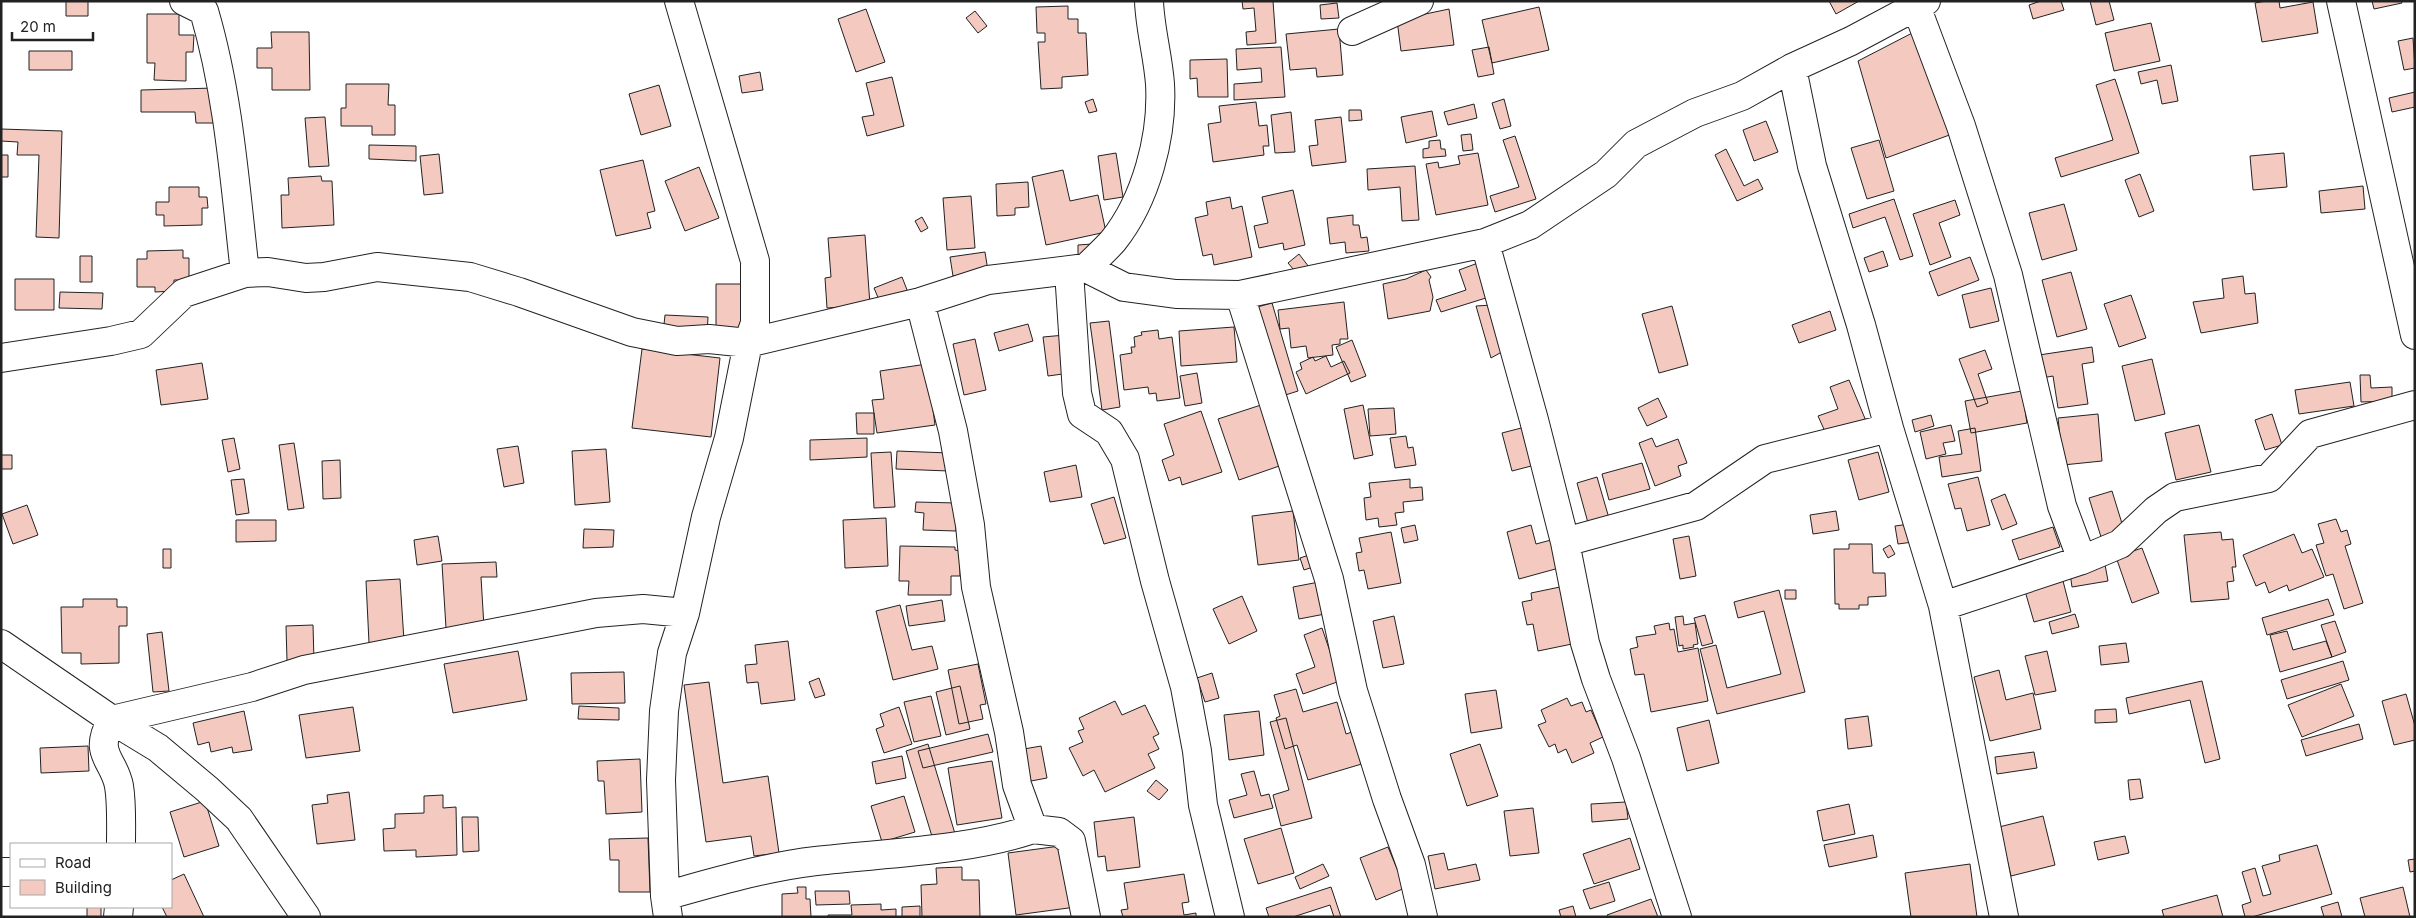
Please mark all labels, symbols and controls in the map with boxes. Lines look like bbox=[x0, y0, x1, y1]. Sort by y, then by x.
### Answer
scale bar bbox=[12, 10, 94, 42]
text: 20 m bbox=[20, 17, 56, 36]
legend bbox=[10, 843, 172, 908]
text: Road bbox=[55, 853, 91, 872]
text: Building bbox=[55, 878, 112, 897]

